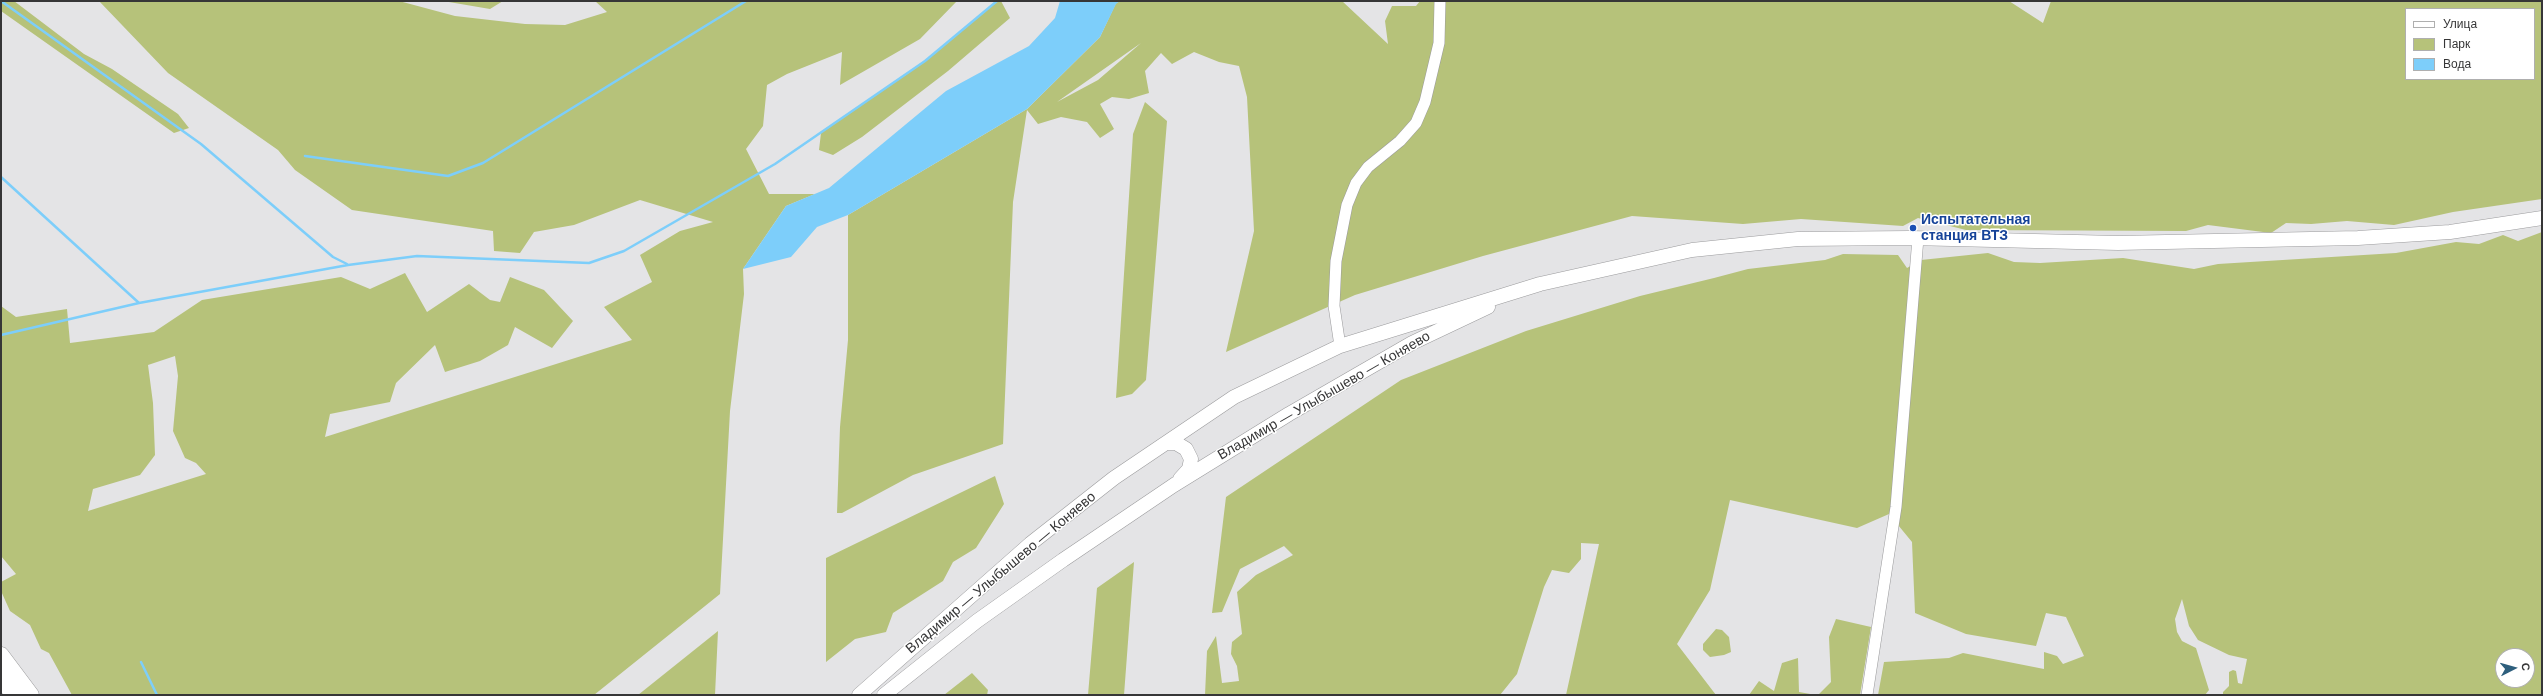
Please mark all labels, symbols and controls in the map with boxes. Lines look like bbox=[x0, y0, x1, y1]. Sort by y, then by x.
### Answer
legend bbox=[2405, 8, 2535, 80]
text: Улица bbox=[2443, 17, 2477, 31]
text: Парк bbox=[2443, 37, 2470, 51]
text: Вода bbox=[2443, 57, 2471, 71]
place label: Испытательная станция ВТЗ bbox=[1921, 212, 2030, 244]
marker: Испытательная станция ВТЗ bbox=[1908, 223, 1918, 233]
street label: Владимир — Улыбышево — Коняево bbox=[1215, 328, 1433, 464]
street label: Владимир — Улыбышево — Коняево bbox=[903, 489, 1099, 657]
north arrow bbox=[2495, 648, 2535, 688]
text: С bbox=[2520, 662, 2532, 671]

